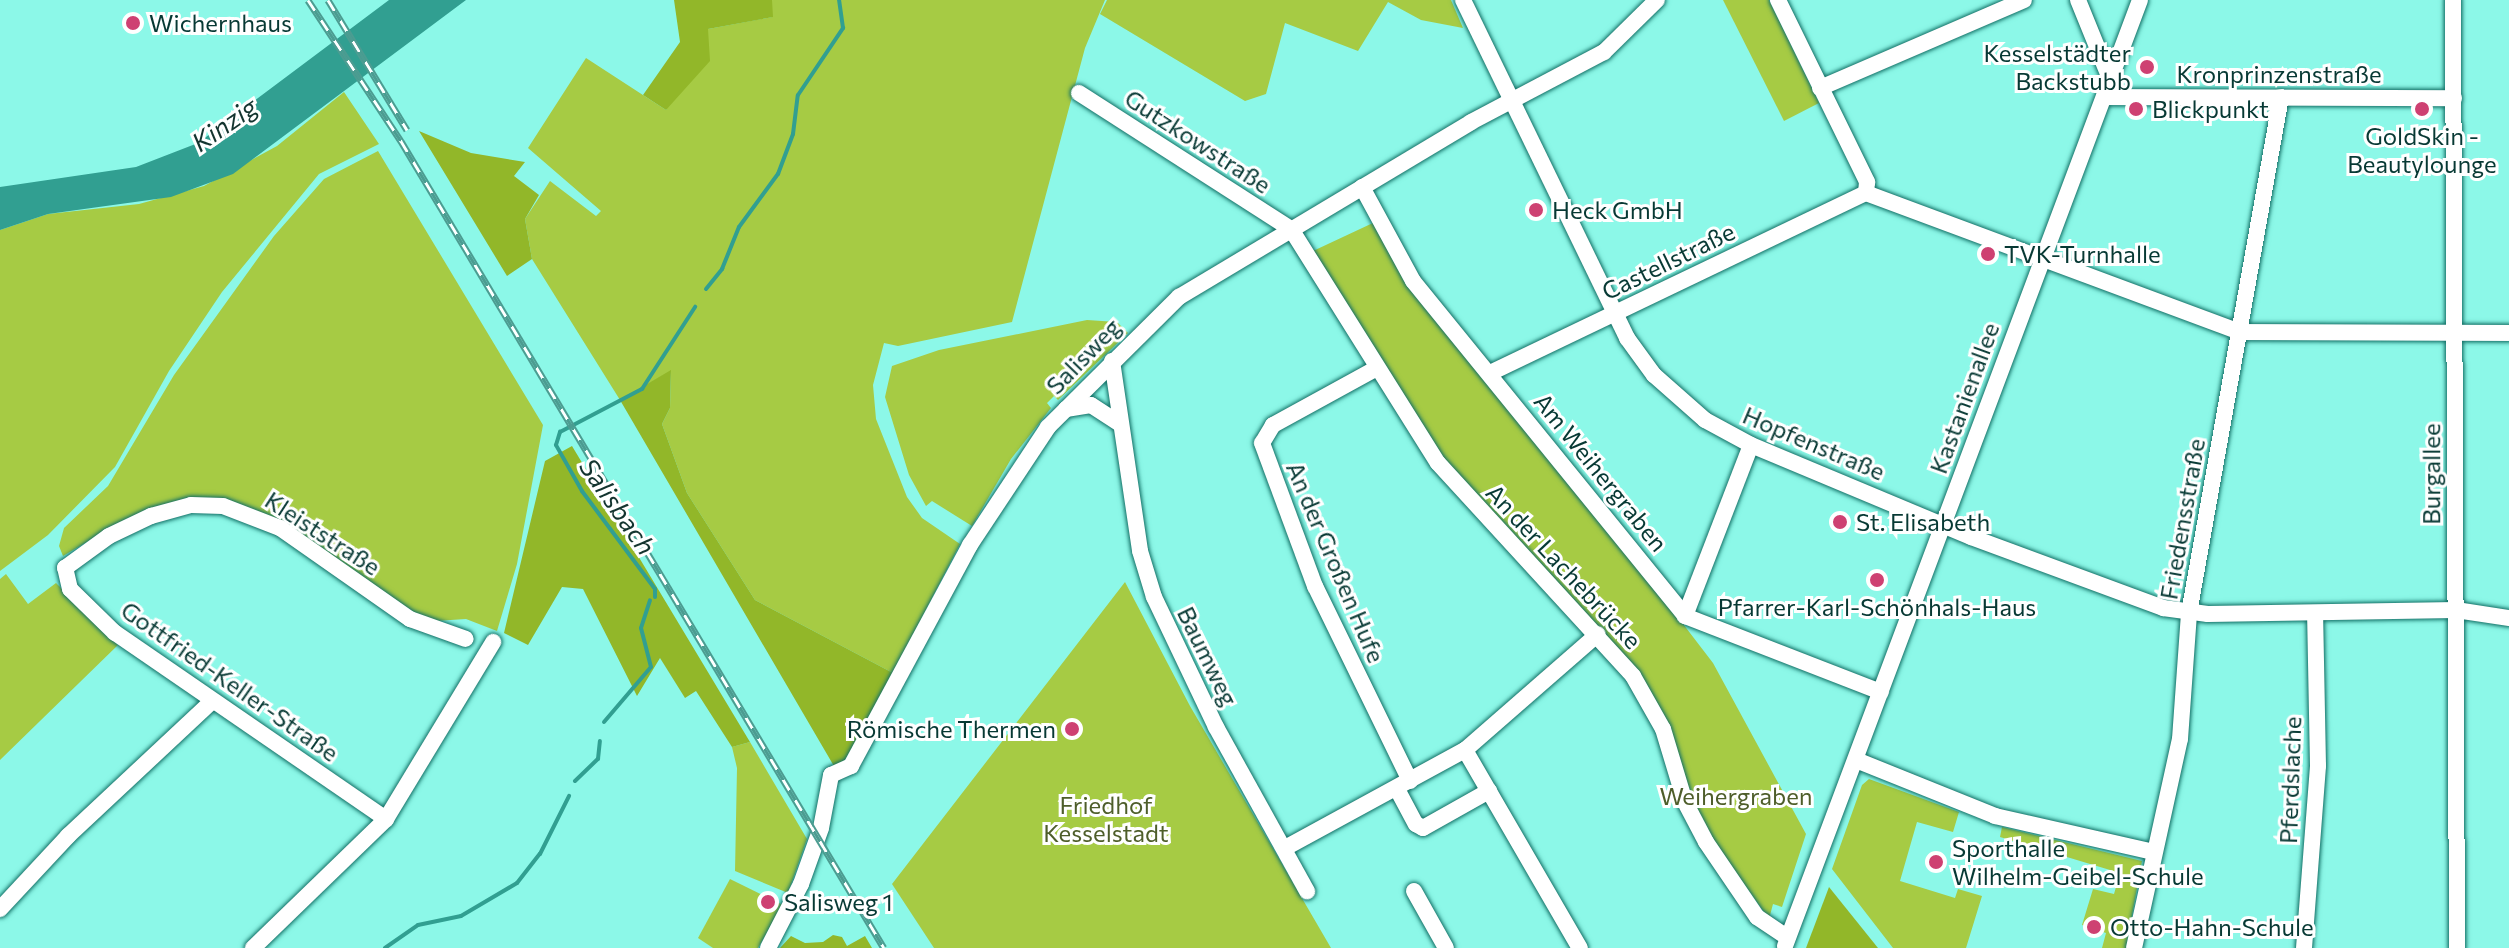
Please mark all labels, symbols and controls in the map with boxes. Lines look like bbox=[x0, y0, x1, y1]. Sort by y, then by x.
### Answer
place label: Wichernhaus bbox=[149, 9, 292, 37]
marker: Wichernhaus bbox=[124, 14, 142, 32]
place label: Kesselstädter Backstubb bbox=[1984, 39, 2131, 95]
marker: Kesselstädter Backstubb bbox=[2138, 58, 2156, 76]
street label: Kronprinzenstraße bbox=[2176, 60, 2382, 88]
street label: Gutzkowstraße bbox=[1120, 83, 1276, 199]
water label: Kinzig bbox=[185, 90, 263, 158]
place label: Blickpunkt bbox=[2152, 95, 2269, 123]
marker: Blickpunkt bbox=[2127, 100, 2145, 118]
marker: GoldSkin - Beautylounge bbox=[2413, 100, 2431, 118]
place label: GoldSkin - Beautylounge bbox=[2347, 122, 2497, 178]
place label: Heck GmbH bbox=[1552, 196, 1683, 224]
marker: Heck GmbH bbox=[1527, 201, 1545, 219]
street label: Castellstraße bbox=[1597, 216, 1739, 306]
place label: TVK-Turnhalle bbox=[2004, 240, 2161, 268]
marker: TVK-Turnhalle bbox=[1979, 245, 1997, 263]
street label: Salisweg bbox=[1040, 312, 1126, 400]
street label: Kastanienallee bbox=[1923, 319, 2005, 477]
street label: Am Weihergraben bbox=[1528, 387, 1674, 557]
street label: Hopfenstraße bbox=[1739, 400, 1889, 486]
street label: Burgallee bbox=[2417, 423, 2445, 525]
street label: Friedensstraße bbox=[2154, 436, 2210, 602]
water label: Salisbach bbox=[573, 452, 663, 560]
street label: An der Großen Hufe bbox=[1281, 457, 1391, 667]
street label: An der Lachebrücke bbox=[1480, 478, 1648, 654]
street label: Kleiststraße bbox=[260, 485, 386, 581]
place label: St. Elisabeth bbox=[1856, 508, 1990, 536]
marker: St. Elisabeth bbox=[1831, 513, 1849, 531]
marker: Pfarrer-Karl-Schönhals-Haus bbox=[1868, 571, 1886, 589]
place label: Pfarrer-Karl-Schönhals-Haus bbox=[1718, 593, 2036, 621]
street label: Gottfried-Keller-Straße bbox=[116, 595, 344, 767]
street label: Baumweg bbox=[1172, 602, 1244, 710]
place label: Römische Thermen bbox=[847, 715, 1056, 743]
street label: Pferdslache bbox=[2273, 716, 2307, 844]
marker: Römische Thermen bbox=[1063, 720, 1081, 738]
park label: Weihergraben bbox=[1659, 782, 1813, 810]
park label: Friedhof Kesselstadt bbox=[1043, 791, 1169, 847]
place label: Sporthalle Wilhelm-Geibel-Schule bbox=[1952, 834, 2204, 890]
marker: Sporthalle Wilhelm-Geibel-Schule bbox=[1927, 853, 1945, 871]
place label: Salisweg 1 bbox=[784, 888, 893, 916]
marker: Salisweg 1 bbox=[759, 893, 777, 911]
place label: Otto-Hahn-Schule bbox=[2110, 913, 2314, 941]
marker: Otto-Hahn-Schule bbox=[2085, 918, 2103, 936]

